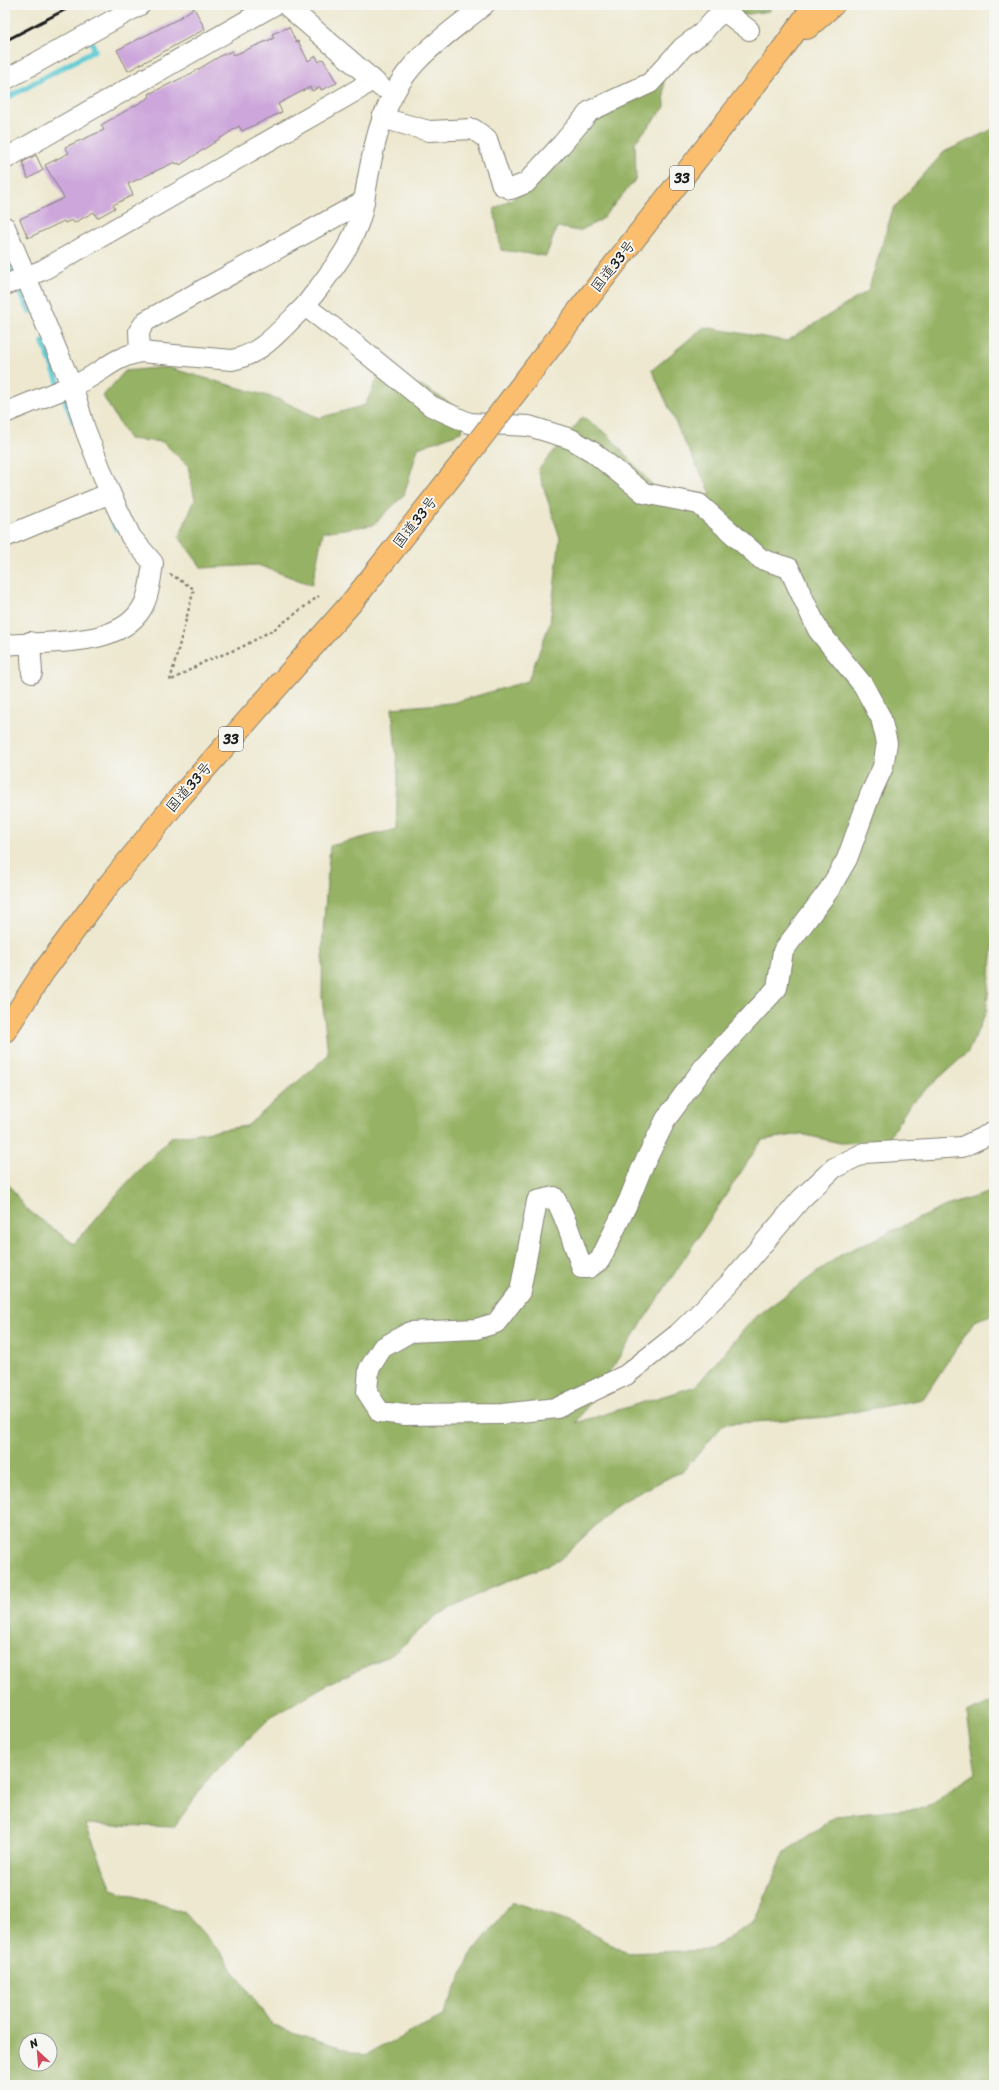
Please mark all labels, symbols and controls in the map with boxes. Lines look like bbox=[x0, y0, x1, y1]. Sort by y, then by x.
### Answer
road number: 33 bbox=[670, 166, 694, 190]
street label: 国道33号 bbox=[584, 234, 642, 298]
street label: 国道33号 bbox=[386, 490, 444, 554]
road number: 33 bbox=[219, 727, 243, 751]
street label: 国道33号 bbox=[159, 755, 219, 819]
north arrow bbox=[18, 2032, 58, 2072]
text: N bbox=[25, 2033, 42, 2054]

